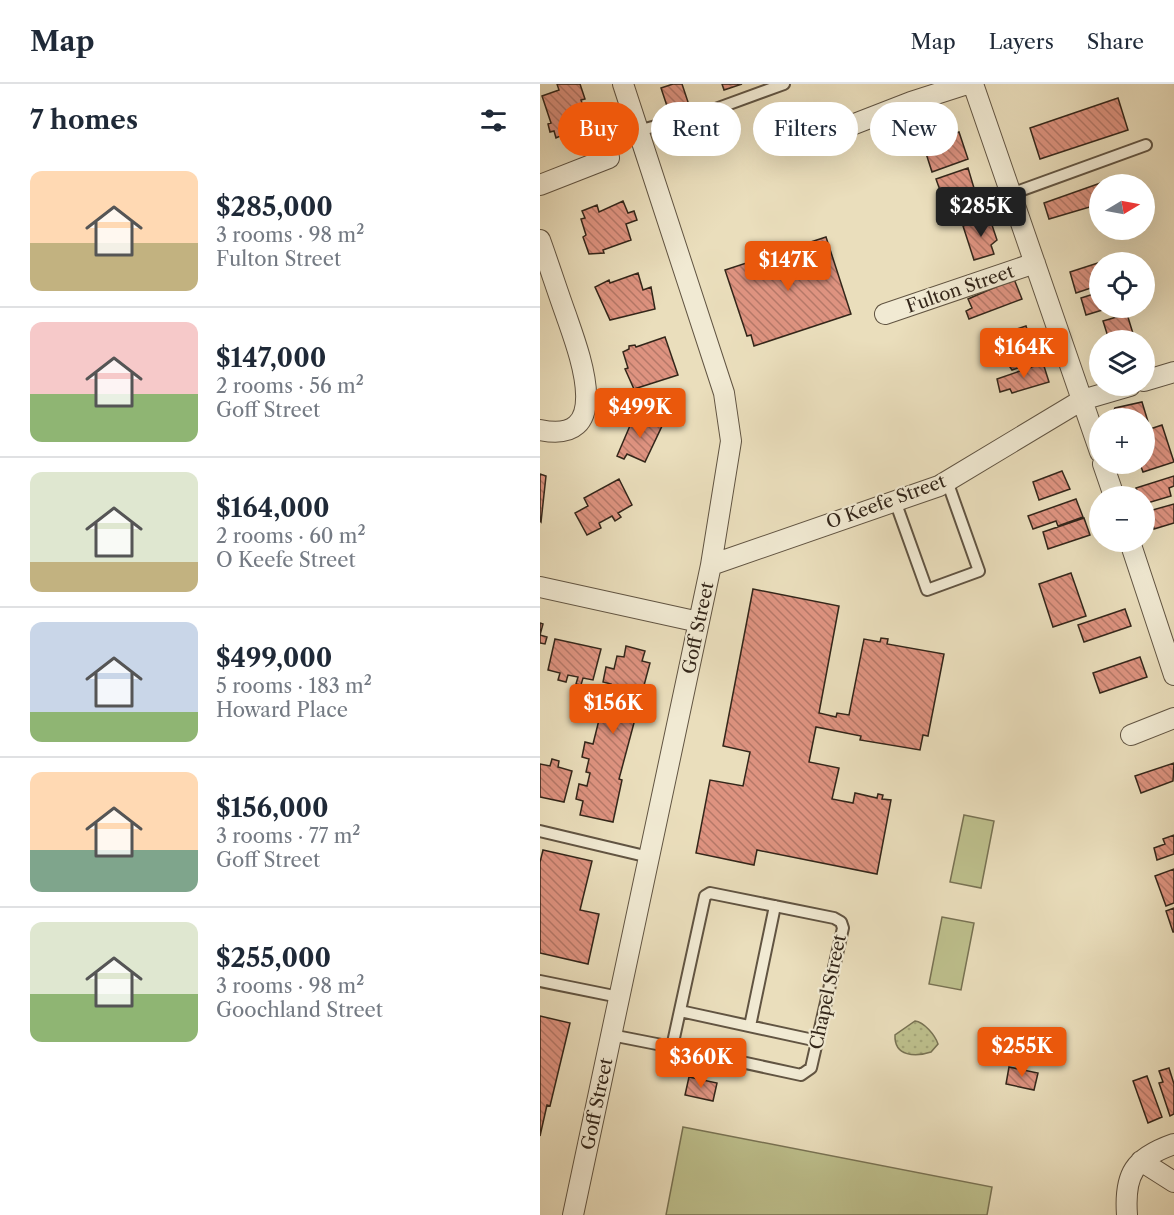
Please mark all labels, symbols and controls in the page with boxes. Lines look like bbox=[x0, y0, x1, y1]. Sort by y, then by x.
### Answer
text: Map bbox=[30, 24, 94, 58]
text: Map bbox=[911, 29, 956, 54]
text: Layers bbox=[989, 29, 1054, 54]
text: Share bbox=[1087, 29, 1144, 54]
chip: Buy bbox=[558, 102, 639, 156]
chip: Rent bbox=[651, 102, 741, 156]
chip: Filters bbox=[753, 102, 858, 156]
chip: New bbox=[870, 102, 958, 156]
text: 7 homes bbox=[30, 104, 138, 136]
icon: filters bbox=[477, 104, 510, 137]
north arrow bbox=[1089, 174, 1155, 240]
map controls bbox=[1089, 174, 1155, 552]
pin: $285K bbox=[939, 187, 1023, 238]
text: $285,000 bbox=[216, 191, 333, 223]
text: $285K bbox=[950, 194, 1012, 218]
icon: home bbox=[78, 195, 150, 267]
text: 3 rooms · 98 m² bbox=[216, 223, 364, 247]
pin: $147K bbox=[746, 241, 830, 292]
text: Fulton Street bbox=[216, 247, 341, 271]
text: $147K bbox=[759, 248, 817, 272]
button: locate bbox=[1089, 252, 1155, 318]
street label: Fulton Street bbox=[903, 260, 1017, 318]
pin: $164K bbox=[982, 328, 1066, 379]
button: layers bbox=[1089, 330, 1155, 396]
text: $164K bbox=[994, 335, 1054, 359]
text: $147,000 bbox=[216, 342, 326, 374]
icon: home bbox=[78, 346, 150, 418]
text: 2 rooms · 56 m² bbox=[216, 374, 364, 398]
pin: $499K bbox=[598, 388, 682, 439]
text: $499K bbox=[609, 395, 671, 419]
text: Goff Street bbox=[216, 398, 320, 422]
button: + bbox=[1089, 408, 1155, 474]
street label: O Keefe Street bbox=[823, 470, 949, 534]
button: − bbox=[1089, 486, 1155, 552]
text: $164,000 bbox=[216, 492, 330, 524]
icon: home bbox=[78, 496, 150, 568]
text: 2 rooms · 60 m² bbox=[216, 524, 366, 548]
text: O Keefe Street bbox=[216, 548, 356, 572]
street label: Goff Street bbox=[678, 579, 719, 676]
text: $499,000 bbox=[216, 642, 332, 674]
icon: home bbox=[78, 646, 150, 718]
text: 5 rooms · 183 m² bbox=[216, 674, 372, 698]
pin: $156K bbox=[571, 684, 655, 735]
text: $156K bbox=[583, 691, 643, 715]
text: Howard Place bbox=[216, 698, 348, 722]
text: $156,000 bbox=[216, 792, 329, 824]
icon: home bbox=[78, 796, 150, 868]
text: 3 rooms · 77 m² bbox=[216, 824, 360, 848]
text: Goff Street bbox=[216, 848, 320, 872]
street label: Chapel Street bbox=[805, 932, 851, 1052]
text: $255,000 bbox=[216, 942, 331, 974]
icon: home bbox=[78, 946, 150, 1018]
text: 3 rooms · 98 m² bbox=[216, 974, 364, 998]
text: Goochland Street bbox=[216, 998, 383, 1022]
pin: $255K bbox=[980, 1027, 1064, 1078]
text: $255K bbox=[991, 1034, 1053, 1058]
pin: $360K bbox=[659, 1038, 743, 1089]
text: $360K bbox=[669, 1045, 733, 1069]
street label: Goff Street bbox=[577, 1055, 618, 1152]

